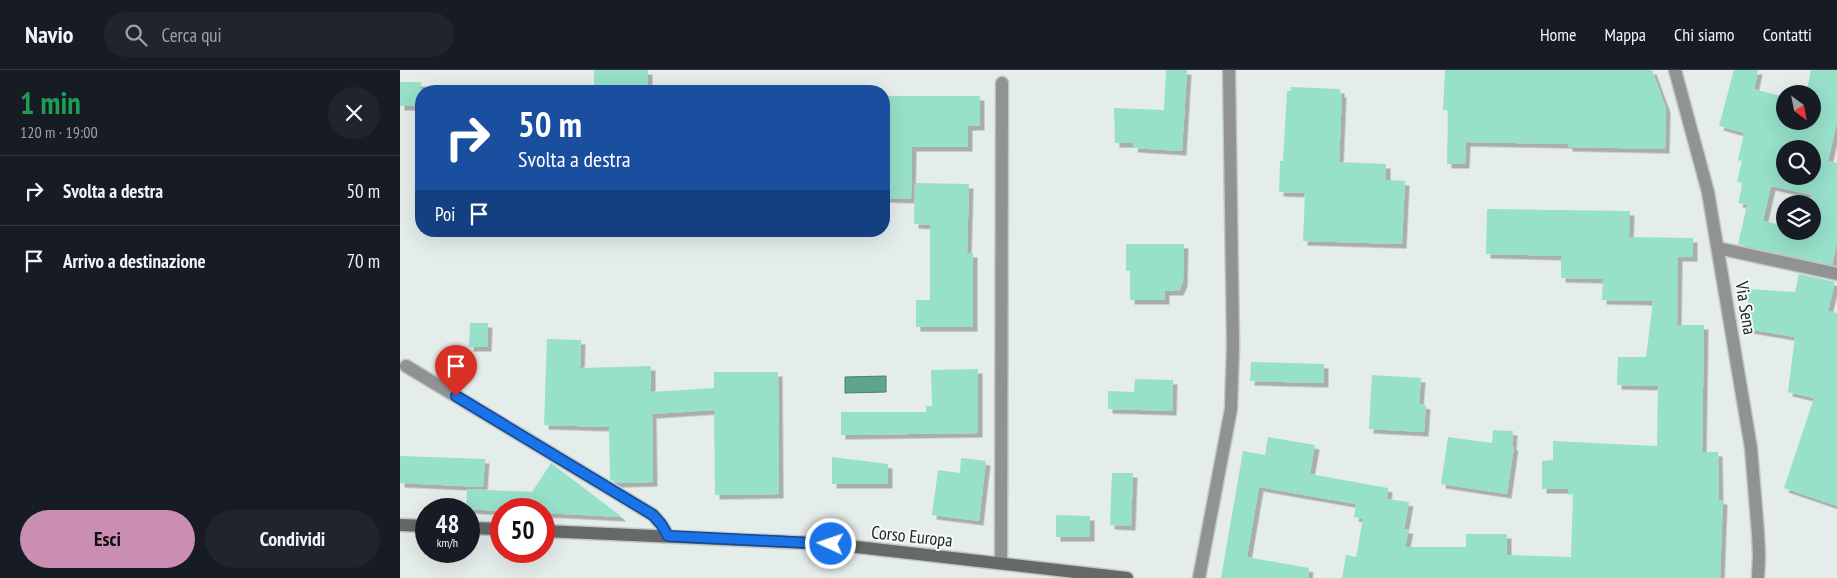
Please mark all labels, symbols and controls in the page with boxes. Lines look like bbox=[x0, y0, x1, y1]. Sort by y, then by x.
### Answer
search box bbox=[104, 12, 454, 57]
text: Navio bbox=[25, 19, 74, 50]
icon: search bbox=[122, 21, 150, 49]
text: Cerca qui bbox=[162, 23, 222, 47]
text: Home bbox=[1540, 23, 1577, 46]
text: Mappa bbox=[1605, 23, 1646, 46]
text: Chi siamo bbox=[1674, 23, 1735, 46]
text: Contatti bbox=[1763, 23, 1812, 46]
text: 1 min bbox=[20, 83, 81, 122]
north arrow bbox=[1776, 85, 1821, 130]
map controls bbox=[1776, 85, 1821, 240]
button: close bbox=[328, 87, 380, 139]
text: 50 m bbox=[518, 101, 582, 147]
icon: right bbox=[435, 105, 500, 170]
text: 120 m · 19:00 bbox=[20, 122, 98, 142]
button: search bbox=[1776, 140, 1821, 185]
text: Svolta a destra bbox=[518, 145, 631, 173]
icon: right bbox=[20, 177, 48, 205]
text: Svolta a destra bbox=[63, 179, 163, 203]
text: 50 m bbox=[347, 179, 380, 203]
button: layers bbox=[1776, 195, 1821, 240]
icon: arrive bbox=[465, 200, 493, 228]
text: Poi bbox=[435, 202, 455, 226]
icon: arrive bbox=[20, 247, 48, 275]
text: Arrivo a destinazione bbox=[63, 249, 206, 273]
text: 70 m bbox=[347, 249, 380, 273]
street label: Via Sena bbox=[1730, 279, 1762, 336]
pin bbox=[435, 345, 477, 396]
icon: arrive bbox=[442, 352, 470, 380]
speed limit sign: 50 bbox=[490, 498, 555, 563]
text: 48 bbox=[436, 508, 459, 540]
button: Esci bbox=[20, 510, 195, 568]
button: Condividi bbox=[205, 510, 380, 568]
position arrow bbox=[804, 517, 856, 569]
street label: Corso Europa bbox=[870, 520, 954, 552]
text: km/h bbox=[437, 535, 458, 550]

